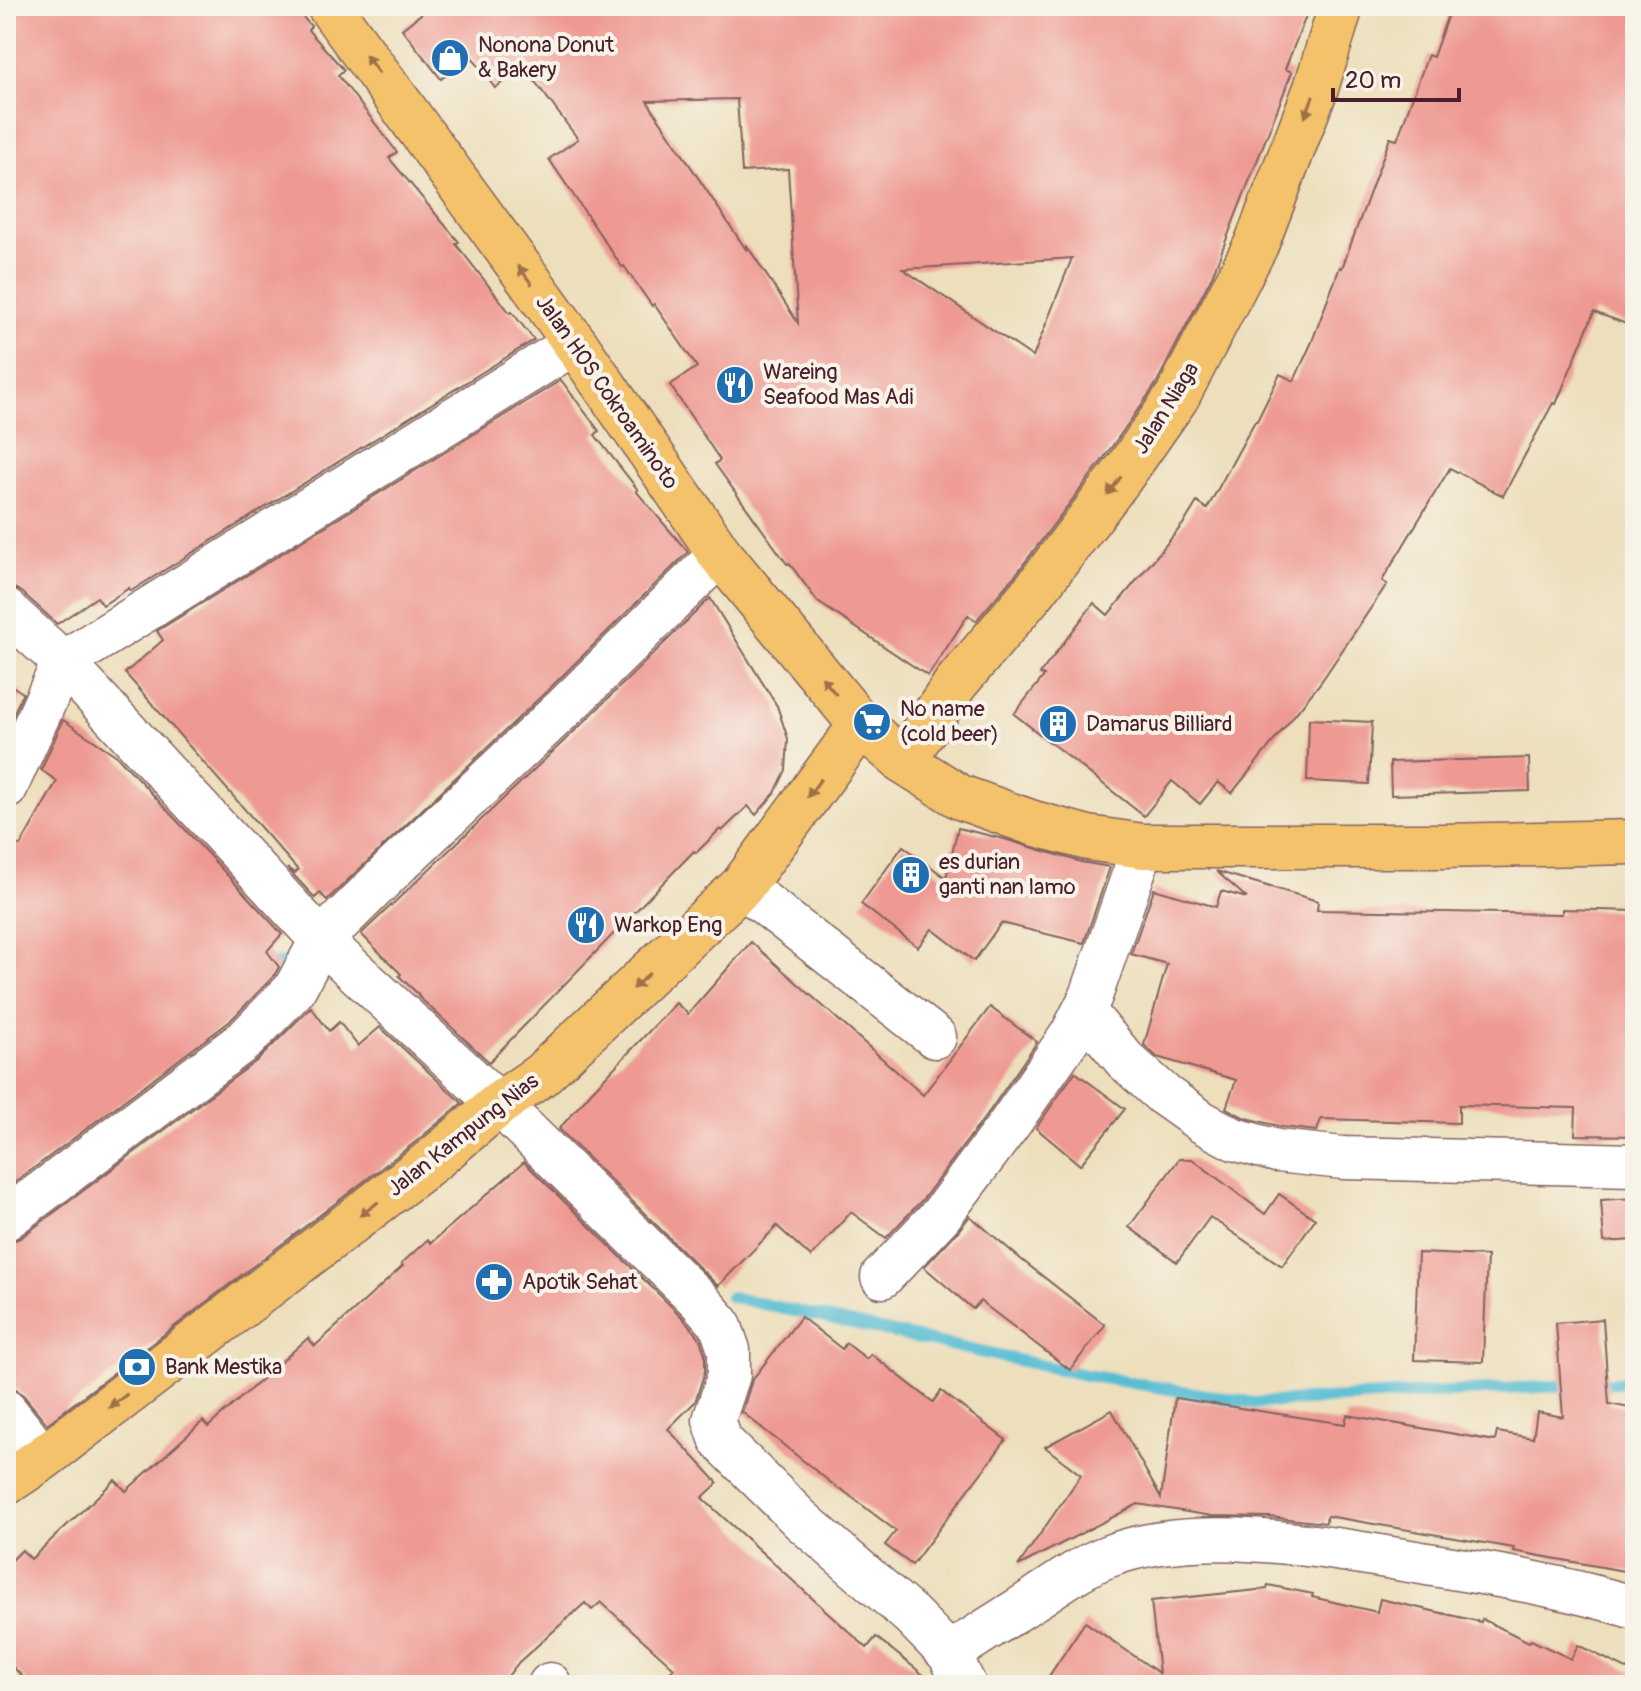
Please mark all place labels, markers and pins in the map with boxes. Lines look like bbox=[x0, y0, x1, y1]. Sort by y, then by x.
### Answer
place label: Nonona Donut & Bakery bbox=[478, 31, 614, 84]
shop icon: Nonona Donut & Bakery bbox=[429, 37, 471, 79]
place label: Wareing Seafood Mas Adi bbox=[763, 358, 913, 411]
restaurant icon: Wareing Seafood Mas Adi bbox=[714, 364, 756, 406]
place label: No name (cold beer) bbox=[900, 695, 999, 748]
supermarket icon: No name (cold beer) bbox=[851, 701, 893, 743]
building icon: Damarus Billiard bbox=[1037, 703, 1079, 745]
place label: Damarus Billiard bbox=[1086, 710, 1233, 738]
place label: es durian ganti nan lamo bbox=[939, 848, 1076, 901]
building icon: es durian ganti nan lamo bbox=[890, 854, 932, 896]
restaurant icon: Warkop Eng bbox=[565, 904, 607, 946]
place label: Warkop Eng bbox=[614, 911, 722, 939]
pharmacy icon: Apotik Sehat bbox=[473, 1261, 515, 1303]
place label: Apotik Sehat bbox=[522, 1268, 638, 1296]
bank icon: Bank Mestika bbox=[116, 1346, 158, 1388]
place label: Bank Mestika bbox=[165, 1353, 282, 1381]

